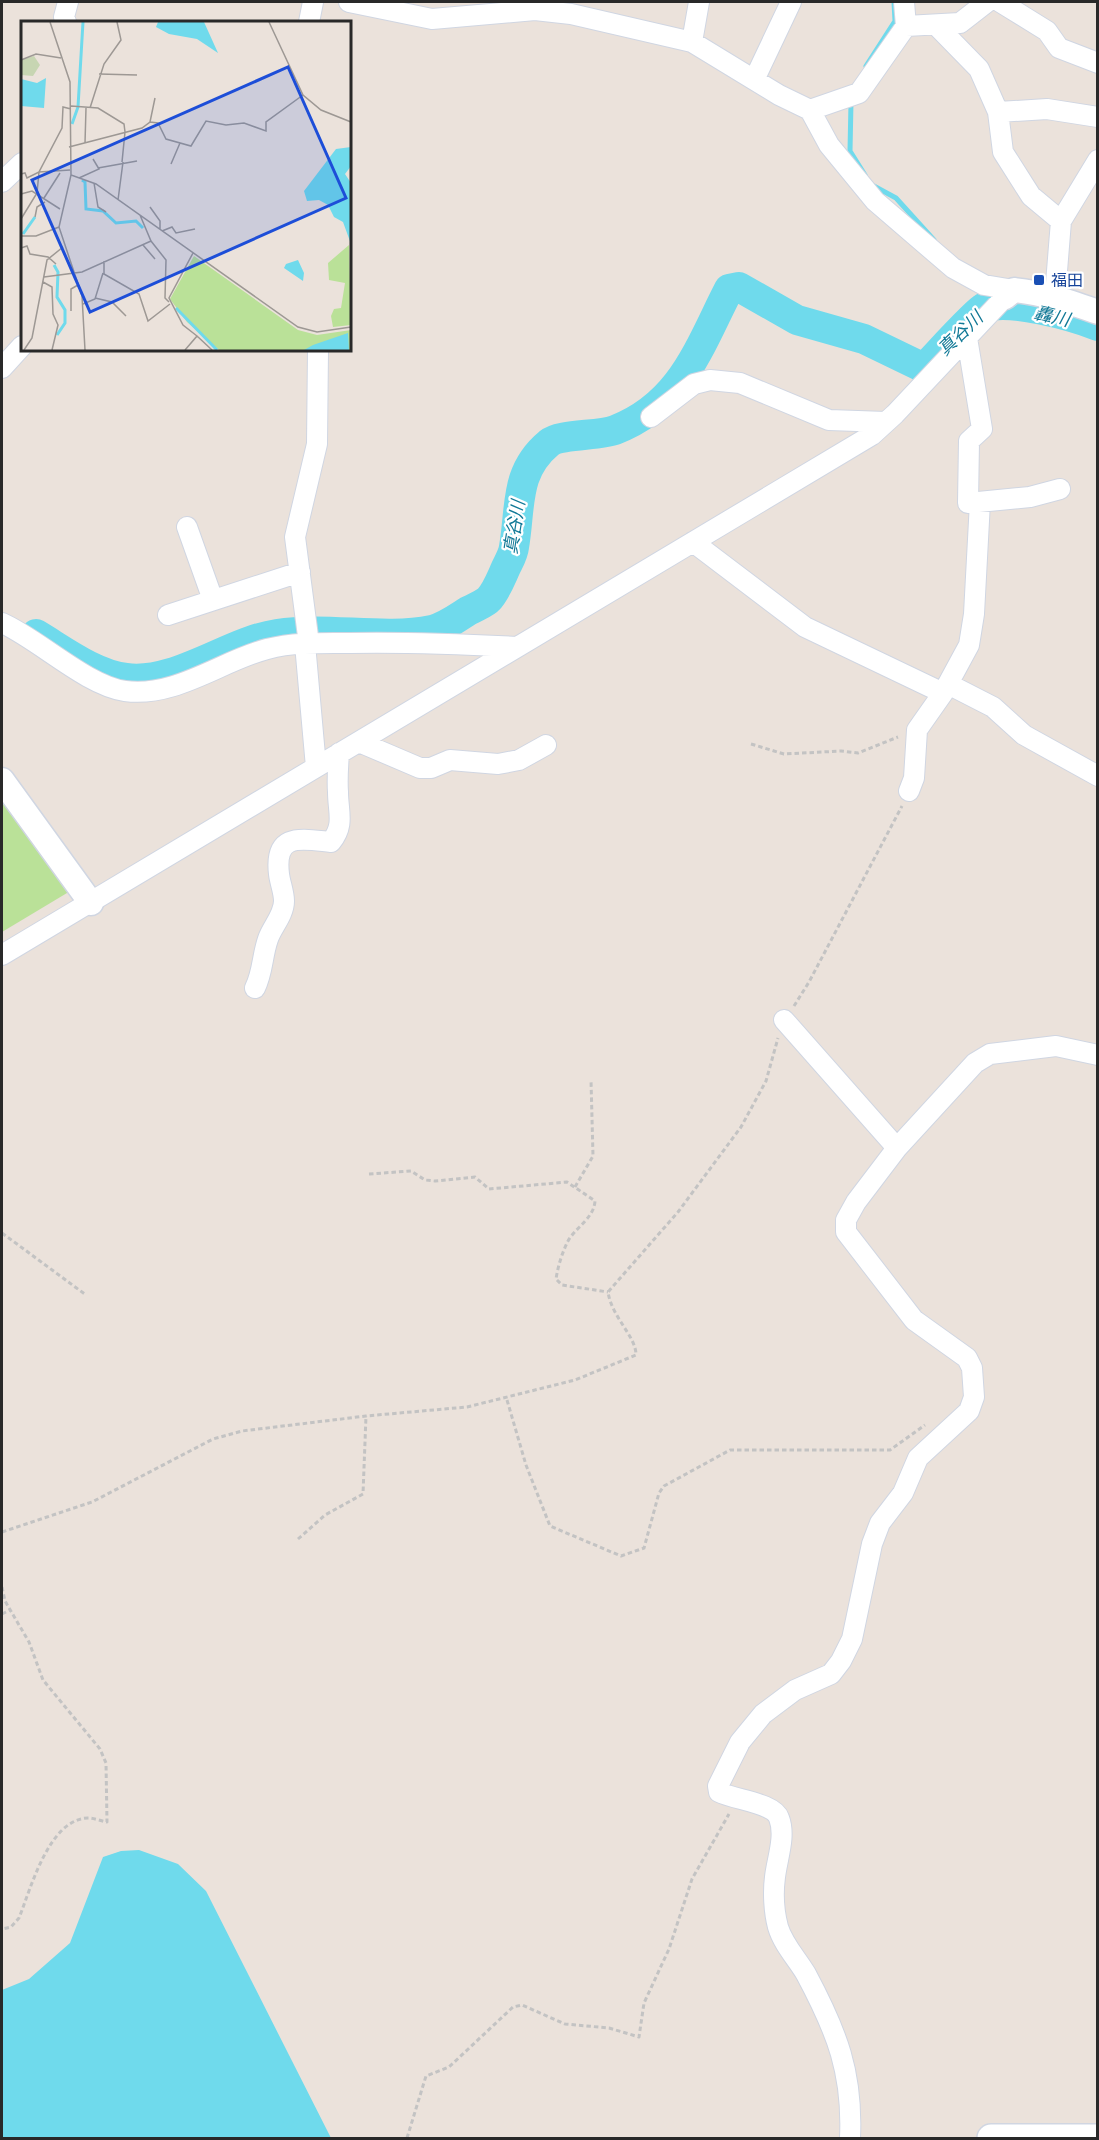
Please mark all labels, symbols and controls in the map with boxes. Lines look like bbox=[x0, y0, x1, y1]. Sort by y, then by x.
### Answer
inset map bbox=[21, 21, 351, 351]
place label: 福田 bbox=[1051, 269, 1083, 292]
marker: 福田 bbox=[1032, 273, 1046, 287]
water label: 轟川 bbox=[1032, 300, 1074, 333]
water label: 真谷川 bbox=[932, 304, 990, 361]
water label: 真谷川 bbox=[497, 496, 531, 556]

